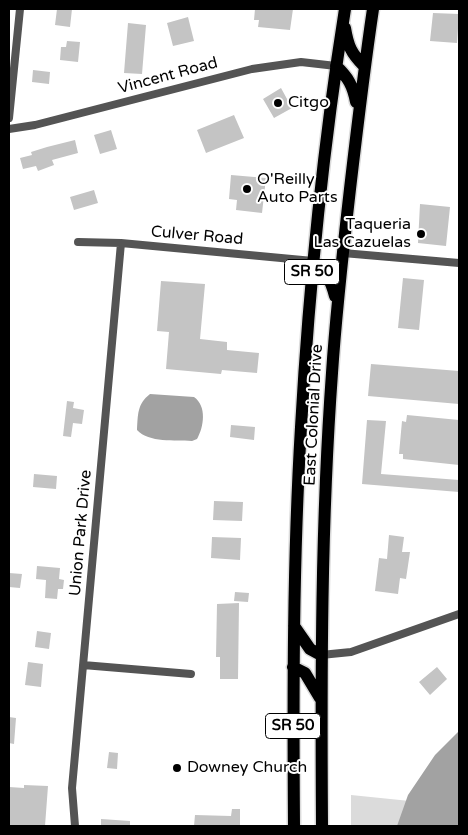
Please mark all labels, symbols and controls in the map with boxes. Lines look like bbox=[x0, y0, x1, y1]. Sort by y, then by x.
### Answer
street label: Vincent Road bbox=[116, 53, 220, 99]
place label: Citgo bbox=[288, 93, 329, 113]
marker: Citgo bbox=[272, 97, 284, 109]
place label: O'Reilly Auto Parts bbox=[257, 170, 338, 208]
marker: O'Reilly Auto Parts bbox=[241, 183, 253, 195]
place label: Taqueria Las Cazuelas bbox=[313, 215, 411, 253]
street label: Culver Road bbox=[150, 222, 244, 250]
marker: Taqueria Las Cazuelas bbox=[415, 228, 427, 240]
road number: SR 50 bbox=[284, 260, 340, 284]
street label: East Colonial Drive bbox=[301, 344, 327, 486]
street label: Union Park Drive bbox=[66, 469, 96, 597]
road number: SR 50 bbox=[266, 714, 320, 738]
place label: Downey Church bbox=[187, 758, 307, 778]
marker: Downey Church bbox=[171, 762, 183, 774]

